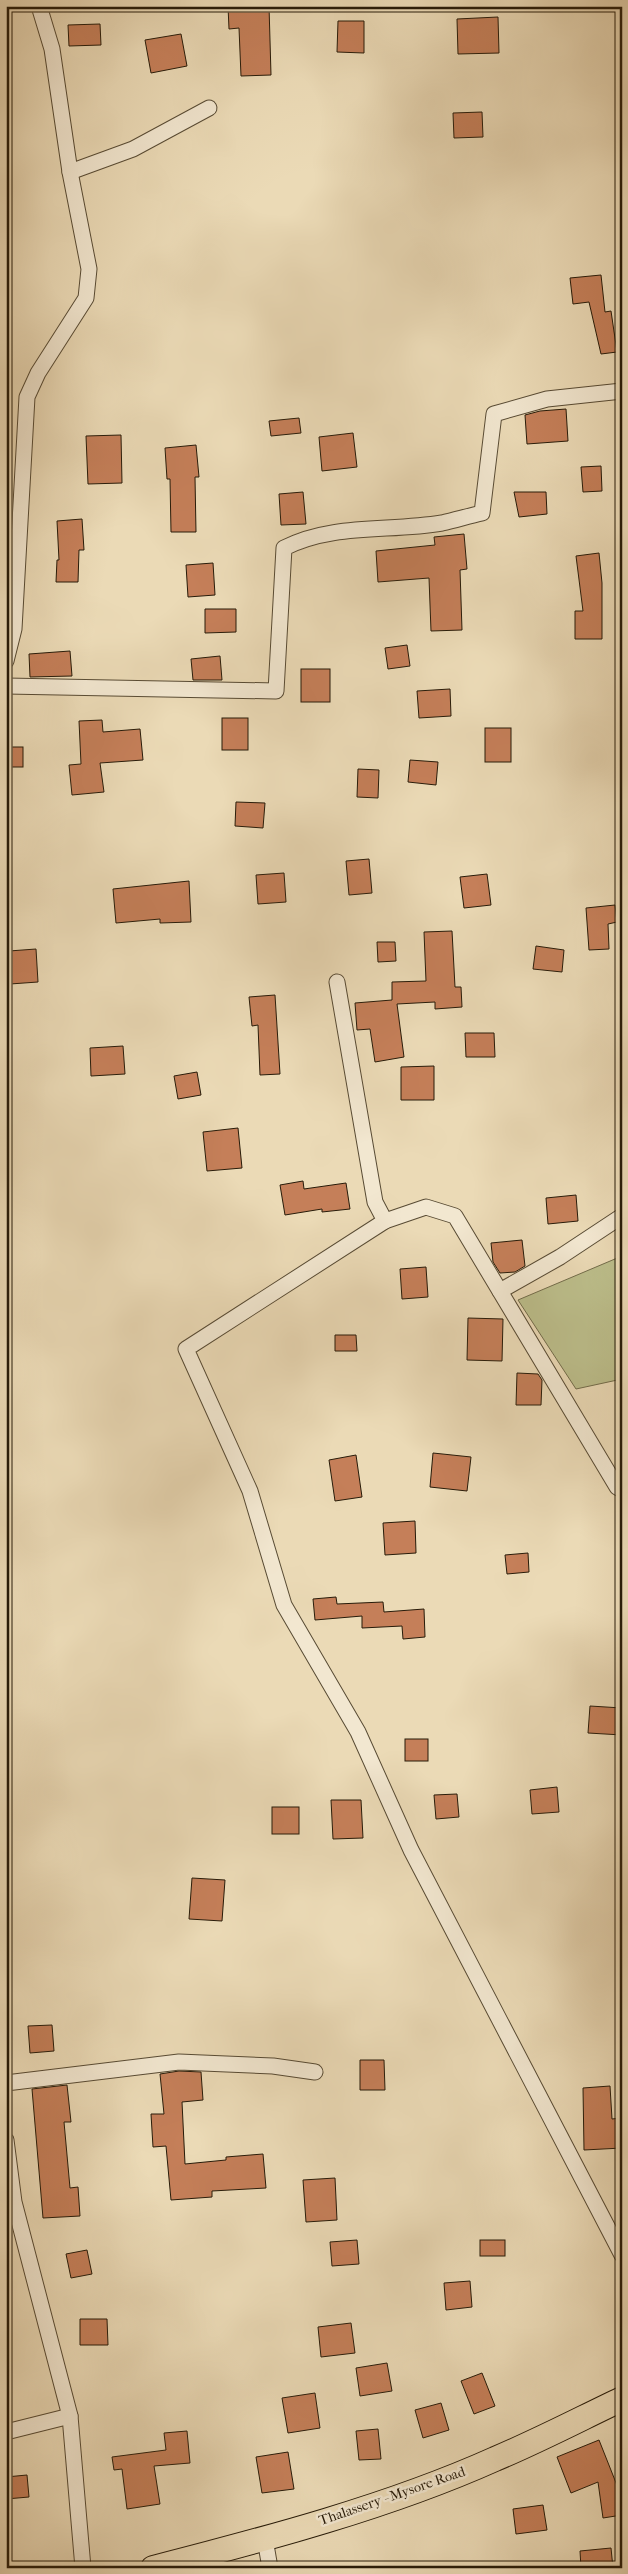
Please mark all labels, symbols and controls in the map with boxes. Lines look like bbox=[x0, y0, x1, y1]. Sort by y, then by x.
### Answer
street label: Thalassery - Mysore Road bbox=[317, 2463, 468, 2529]

